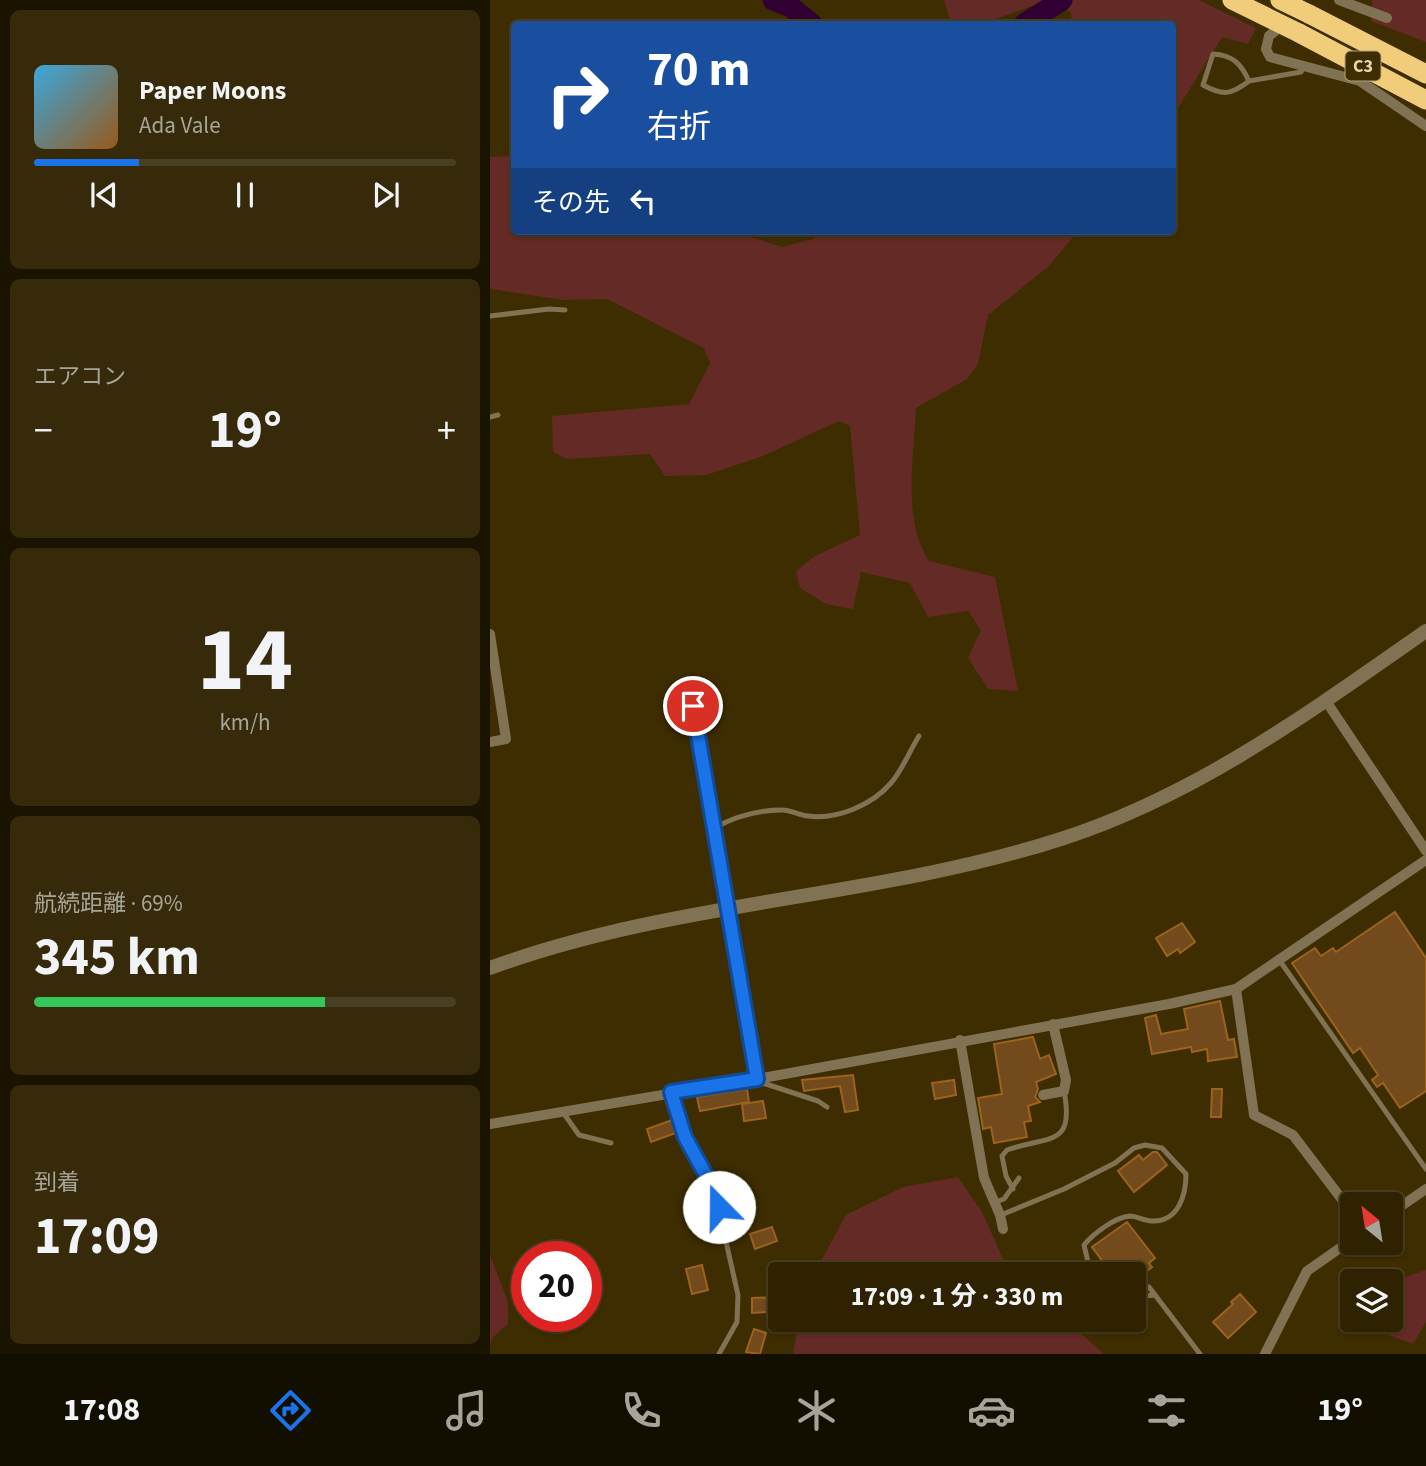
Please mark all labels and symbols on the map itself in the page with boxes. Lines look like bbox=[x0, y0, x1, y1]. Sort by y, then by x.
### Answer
road number: C3 bbox=[1346, 52, 1380, 80]
pin bbox=[663, 676, 723, 736]
position arrow bbox=[682, 1170, 756, 1244]
north arrow bbox=[1340, 1192, 1404, 1255]
speed limit sign: 20 bbox=[511, 1241, 602, 1332]

